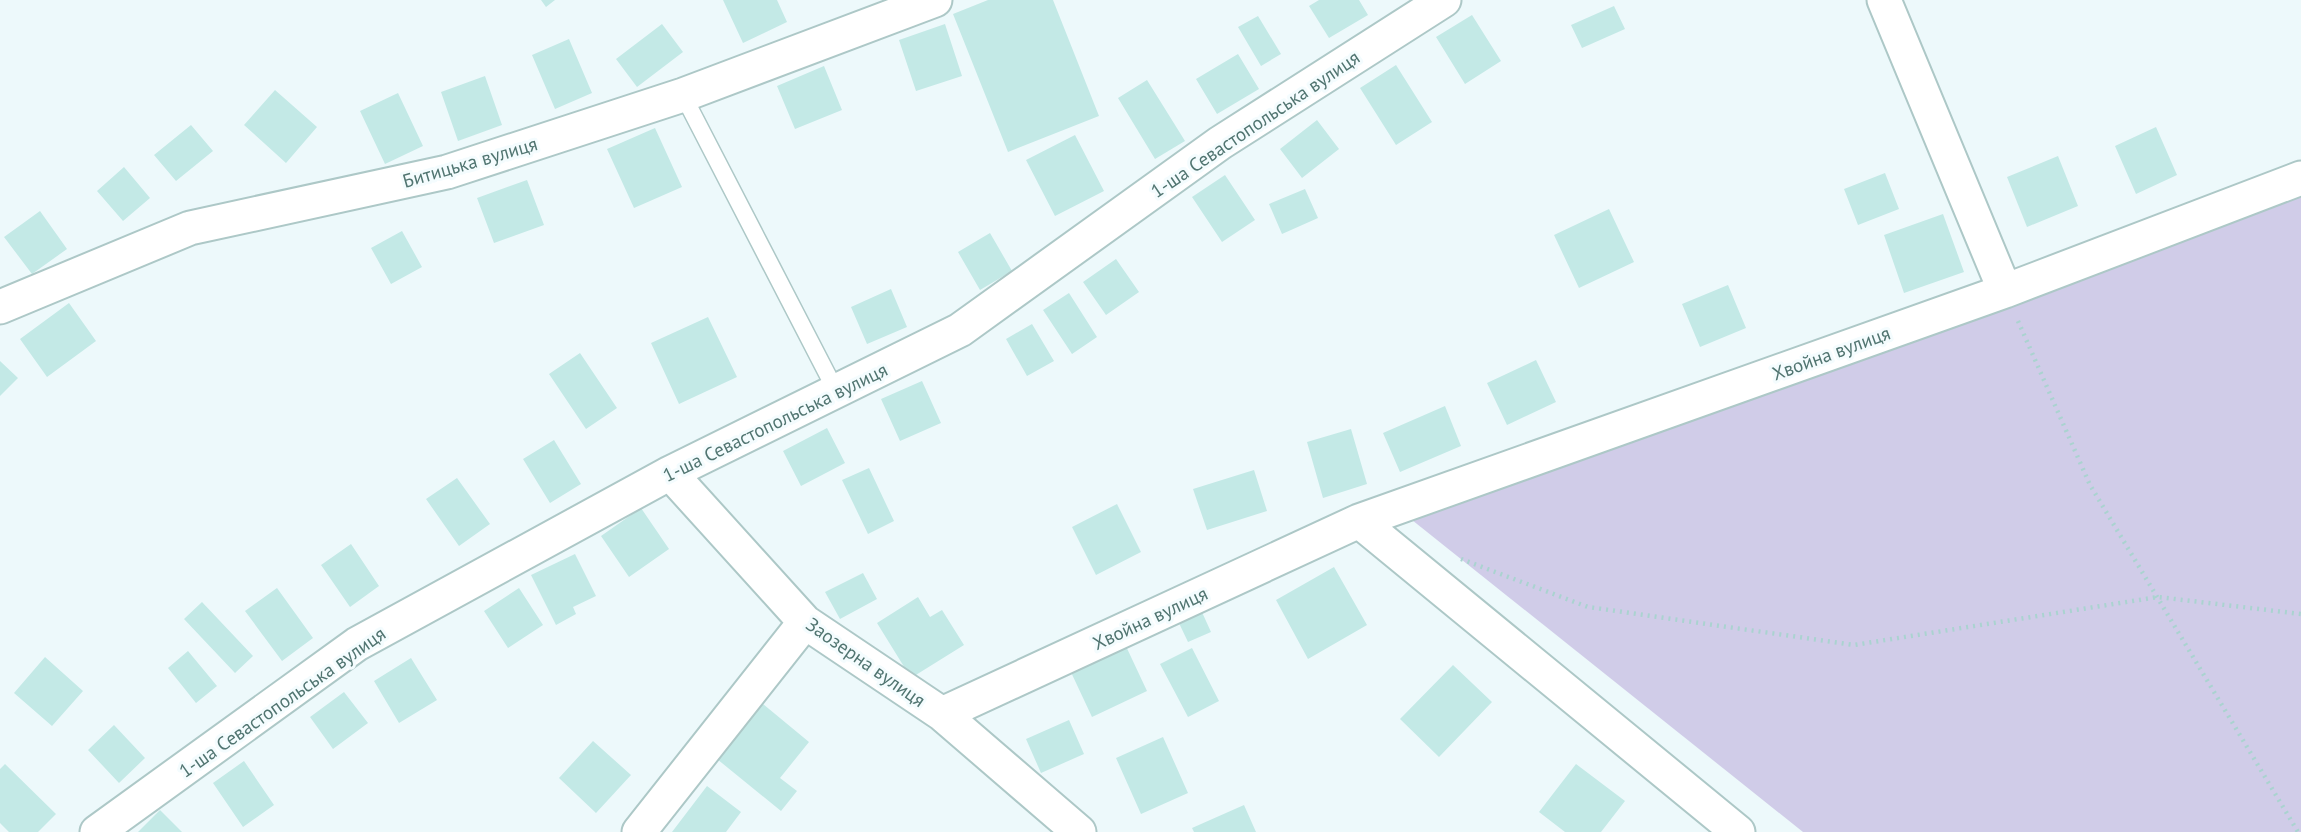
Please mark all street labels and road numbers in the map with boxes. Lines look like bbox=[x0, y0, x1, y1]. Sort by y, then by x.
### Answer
street label: 1-ша Севастопольська вулиця bbox=[1146, 45, 1364, 203]
street label: Битицька вулиця bbox=[400, 131, 540, 193]
street label: Хвойна вулиця bbox=[1769, 321, 1893, 385]
street label: 1-ша Севастопольська вулиця bbox=[659, 357, 891, 487]
street label: Хвойна вулиця bbox=[1089, 581, 1211, 655]
street label: Заозерна вулиця bbox=[802, 612, 930, 712]
street label: 1-ша Севастопольська вулиця bbox=[174, 621, 390, 783]

